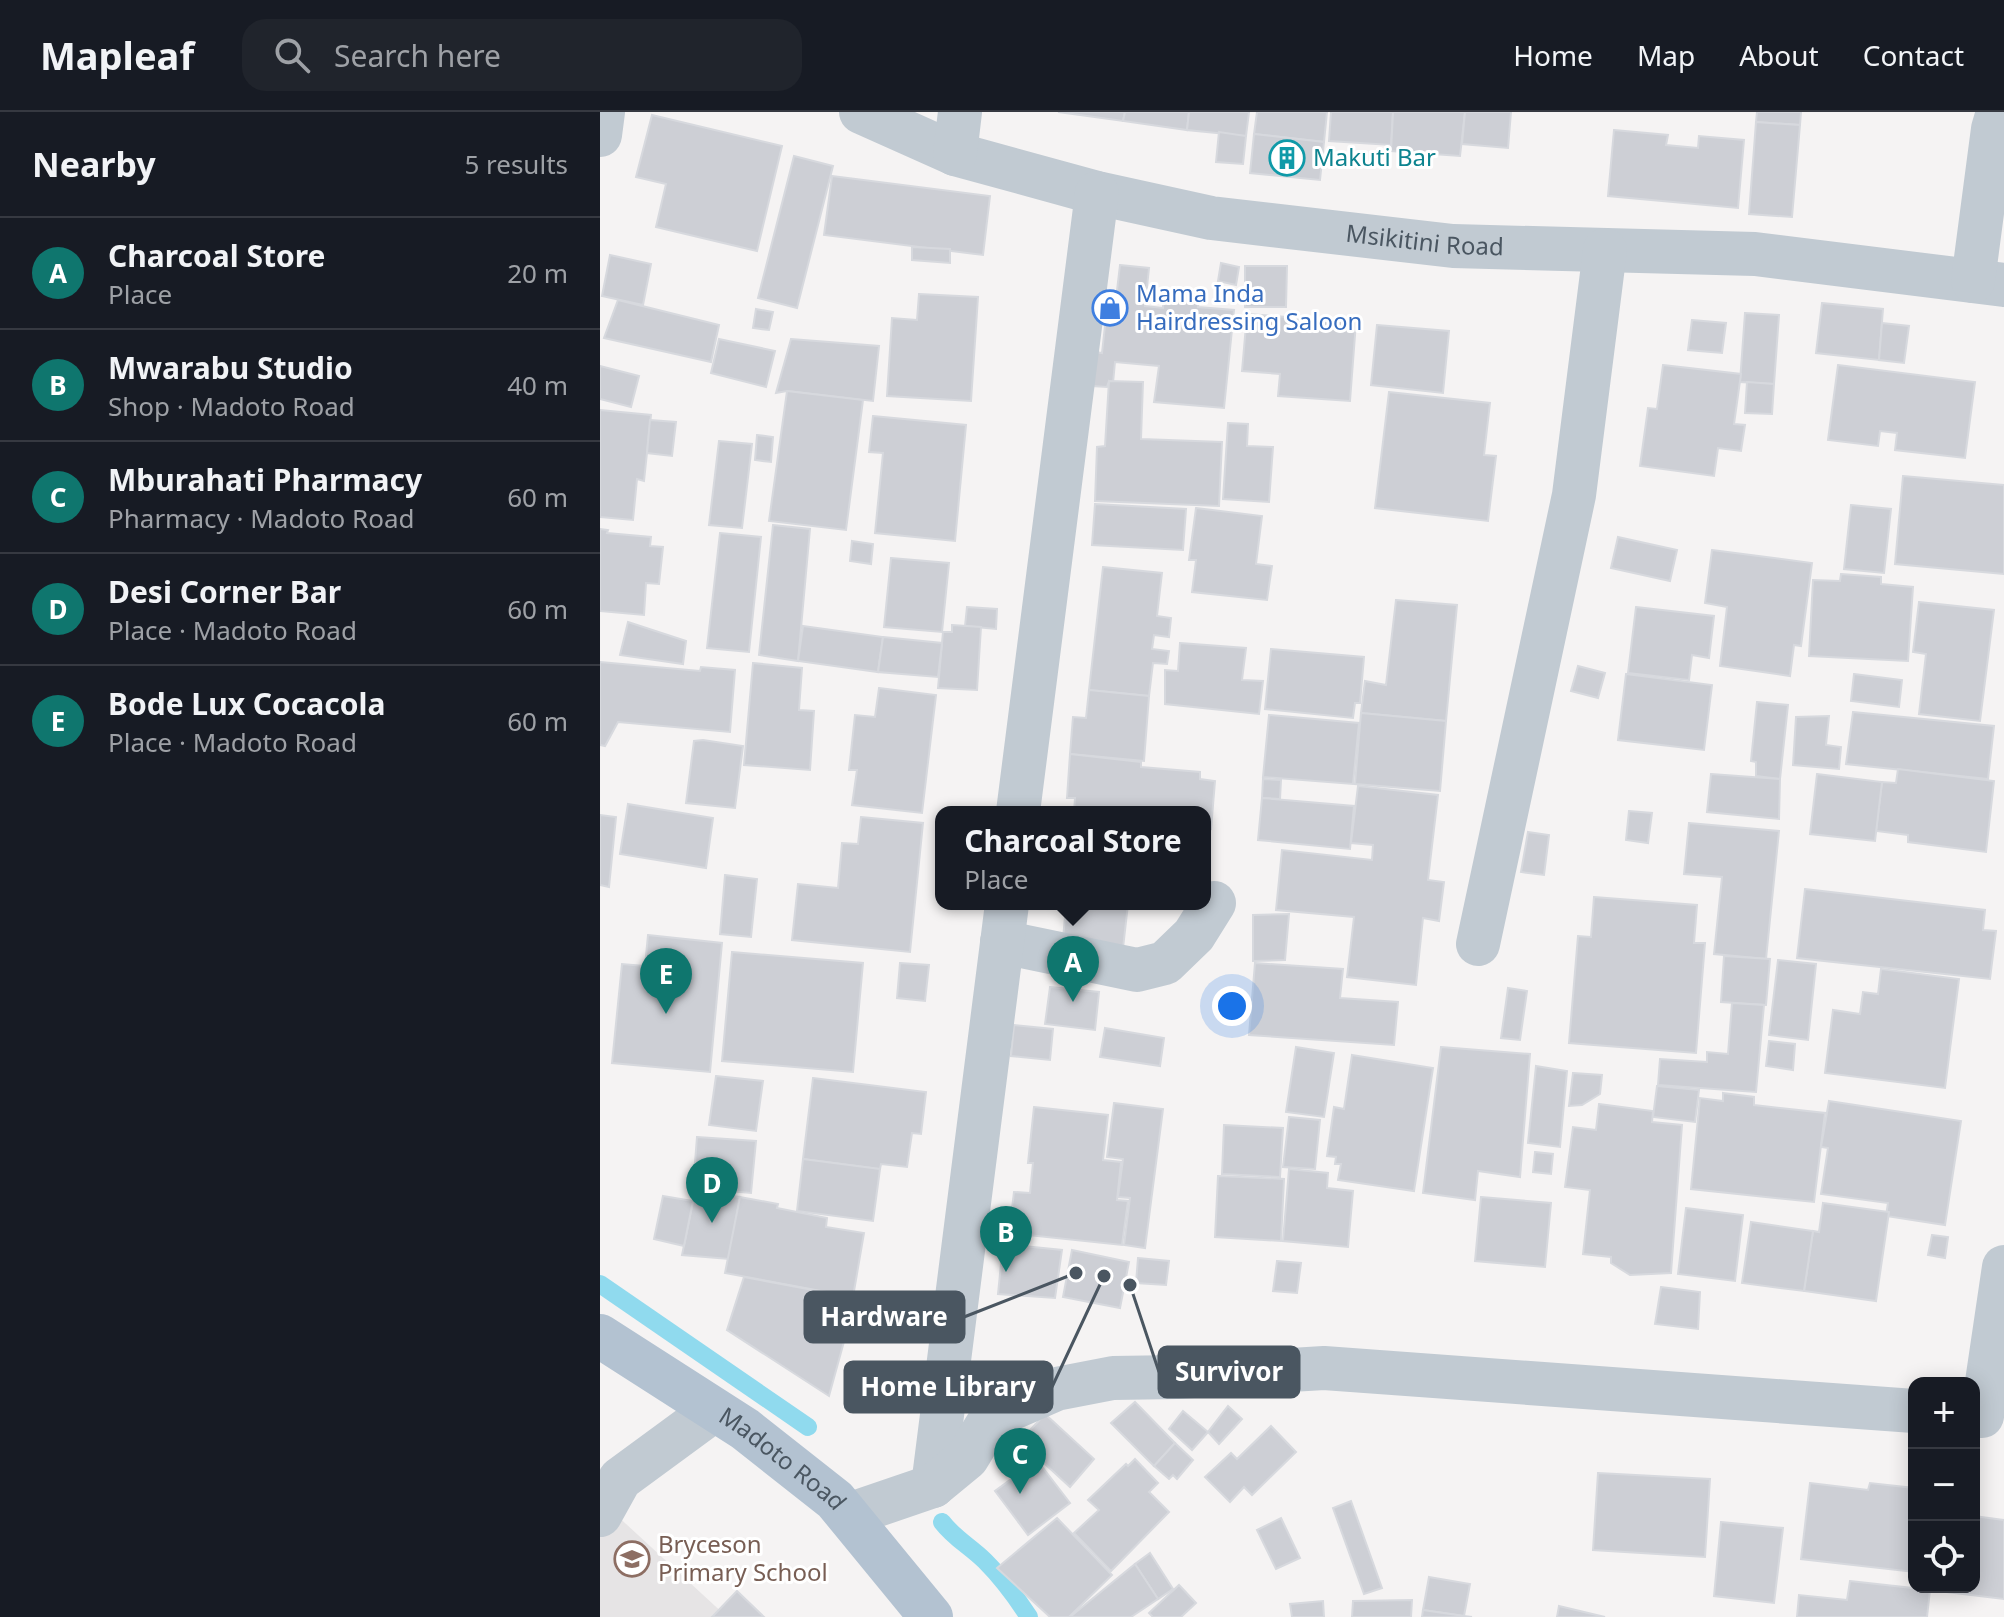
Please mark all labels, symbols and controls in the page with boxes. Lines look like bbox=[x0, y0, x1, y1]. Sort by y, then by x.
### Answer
search box bbox=[242, 19, 802, 91]
text: Mapleaf bbox=[40, 29, 194, 81]
icon: search bbox=[270, 33, 314, 77]
text: Search here bbox=[334, 35, 501, 76]
text: Home bbox=[1513, 36, 1593, 74]
text: Map bbox=[1637, 36, 1695, 74]
text: About bbox=[1739, 36, 1819, 74]
text: Contact bbox=[1863, 36, 1964, 74]
building icon: Makuti Bar bbox=[1268, 139, 1306, 177]
place label: Makuti Bar bbox=[1313, 140, 1436, 173]
text: Nearby bbox=[32, 141, 156, 187]
text: 5 results bbox=[464, 146, 568, 182]
street label: Msikitini Road bbox=[1344, 216, 1504, 262]
text: Charcoal Store bbox=[108, 235, 326, 276]
text: A bbox=[49, 255, 67, 291]
text: 20 m bbox=[507, 255, 568, 291]
text: Place bbox=[108, 276, 172, 312]
place label: Mama Inda Hairdressing Saloon bbox=[1136, 276, 1362, 337]
shop icon: Mama Inda Hairdressing Saloon bbox=[1091, 289, 1129, 327]
text: Mwarabu Studio bbox=[108, 347, 353, 388]
text: B bbox=[49, 367, 67, 403]
text: 40 m bbox=[507, 367, 568, 403]
text: Shop · Madoto Road bbox=[108, 388, 355, 424]
text: Mburahati Pharmacy bbox=[108, 459, 422, 500]
text: C bbox=[50, 479, 66, 515]
text: 60 m bbox=[507, 479, 568, 515]
text: Pharmacy · Madoto Road bbox=[108, 500, 415, 536]
text: Desi Corner Bar bbox=[108, 571, 341, 612]
text: D bbox=[48, 591, 68, 627]
text: 60 m bbox=[507, 591, 568, 627]
text: Place · Madoto Road bbox=[108, 612, 357, 648]
text: Bode Lux Cocacola bbox=[108, 683, 385, 724]
text: E bbox=[51, 703, 65, 739]
text: 60 m bbox=[507, 703, 568, 739]
text: Place · Madoto Road bbox=[108, 724, 357, 760]
popup bbox=[935, 806, 1211, 910]
text: Charcoal Store bbox=[964, 820, 1182, 861]
text: Place bbox=[964, 861, 1028, 897]
pin: A bbox=[1047, 936, 1099, 1002]
pin: E bbox=[640, 948, 692, 1014]
your location bbox=[1212, 986, 1252, 1026]
pin: D bbox=[686, 1157, 738, 1223]
pin: B bbox=[980, 1206, 1032, 1272]
callout: Hardware bbox=[805, 1292, 964, 1342]
text: Hardware bbox=[820, 1298, 948, 1334]
callout: Survivor bbox=[1159, 1347, 1299, 1397]
text: Survivor bbox=[1175, 1353, 1283, 1389]
callout: Home Library bbox=[845, 1362, 1052, 1412]
text: Home Library bbox=[860, 1368, 1036, 1404]
map controls bbox=[1908, 1377, 1980, 1593]
button: + bbox=[1908, 1377, 1980, 1449]
street label: Madoto Road bbox=[713, 1399, 855, 1516]
pin: C bbox=[994, 1428, 1046, 1494]
button: − bbox=[1908, 1449, 1980, 1521]
button: locate bbox=[1908, 1521, 1980, 1593]
place label: Bryceson Primary School bbox=[658, 1527, 828, 1588]
school or university icon: Bryceson Primary School bbox=[613, 1540, 651, 1578]

